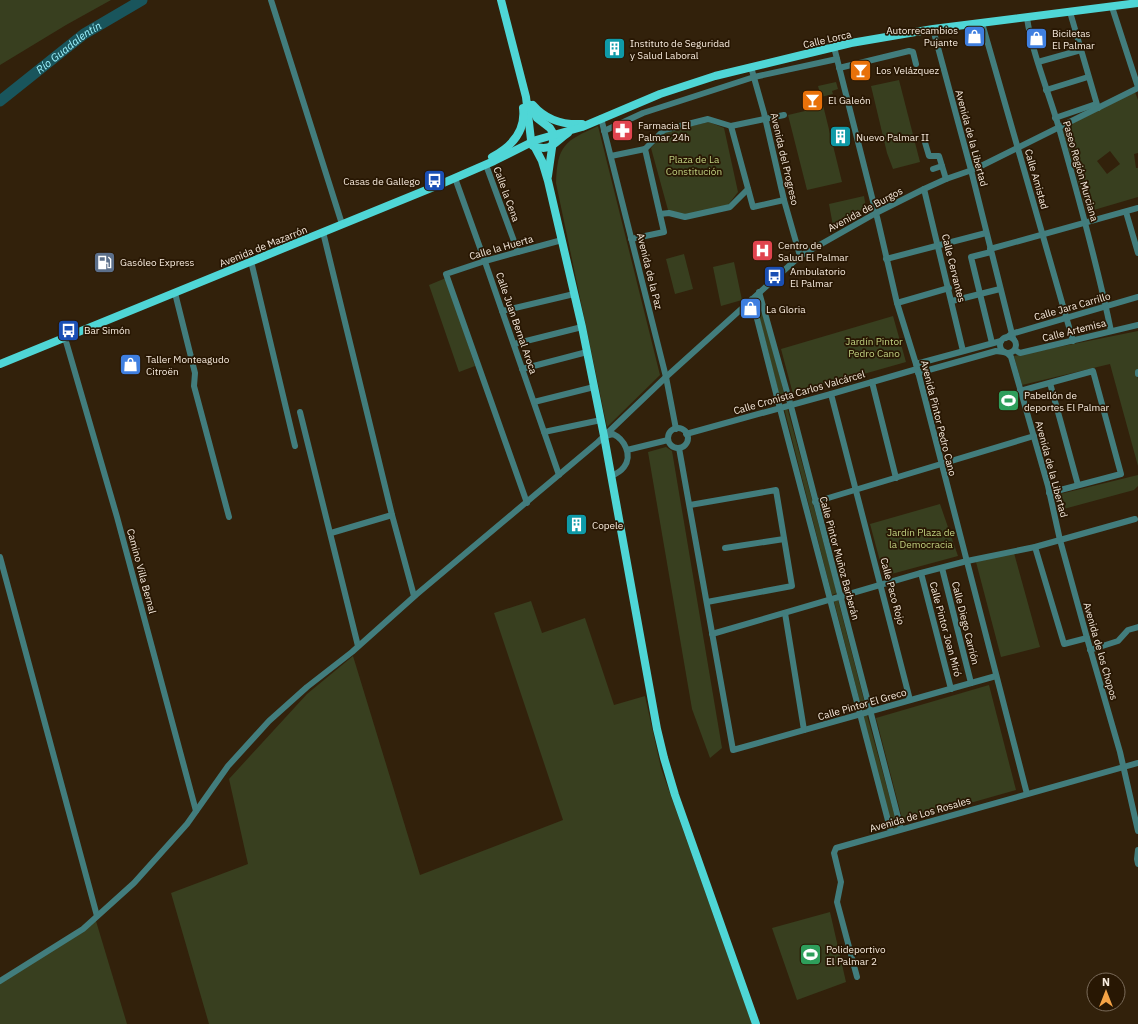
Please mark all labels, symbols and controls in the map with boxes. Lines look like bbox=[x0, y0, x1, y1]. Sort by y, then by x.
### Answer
water label: Río Guadalentín bbox=[33, 18, 104, 77]
shop icon: Autorrecambios Pujante bbox=[961, 23, 987, 49]
place label: Autorrecambios Pujante bbox=[886, 24, 958, 49]
shop icon: Biciletas El Palmar bbox=[1023, 26, 1049, 52]
street label: Calle Lorca bbox=[802, 27, 853, 51]
place label: Biciletas El Palmar bbox=[1052, 27, 1095, 52]
building icon: Instituto de Seguridad y Salud Laboral bbox=[602, 36, 628, 62]
place label: Instituto de Seguridad y Salud Laboral bbox=[630, 37, 730, 62]
bar icon: Los Velázquez bbox=[847, 57, 873, 83]
place label: Los Velázquez bbox=[876, 64, 940, 77]
bar icon: El Galeón bbox=[799, 87, 825, 113]
street label: Avenida de la Libertad bbox=[952, 88, 991, 188]
place label: El Galeón bbox=[828, 94, 871, 107]
street label: Avenida del Progreso bbox=[768, 112, 802, 207]
pharmacy icon: Farmacia El Palmar 24h bbox=[610, 118, 636, 144]
place label: Farmacia El Palmar 24h bbox=[638, 119, 690, 144]
street label: Paseo Región Murciana bbox=[1060, 119, 1101, 224]
building icon: Nuevo Palmar II bbox=[827, 124, 853, 150]
place label: Nuevo Palmar II bbox=[856, 131, 929, 144]
street label: Calle Amistad bbox=[1022, 148, 1051, 211]
park label: Plaza de La Constitución bbox=[666, 153, 722, 178]
street label: Calle la Cena bbox=[491, 165, 523, 224]
bus stop icon: Casas de Gallego bbox=[422, 168, 448, 194]
place label: Casas de Gallego bbox=[343, 175, 420, 188]
street label: Avenida de Burgos bbox=[825, 184, 905, 235]
street label: Avenida de Mazarrón bbox=[217, 223, 309, 270]
street label: Calle la Huerta bbox=[468, 232, 535, 263]
street label: Avenida de la Paz bbox=[634, 232, 665, 311]
street label: Calle Cervantes bbox=[939, 233, 968, 304]
hospital icon: Centro de Salud El Palmar bbox=[750, 238, 776, 264]
place label: Centro de Salud El Palmar bbox=[778, 239, 849, 264]
fuel station icon: Gasóleo Express bbox=[91, 249, 117, 275]
place label: Gasóleo Express bbox=[120, 256, 195, 269]
bus stop icon: Ambulatorio El Palmar bbox=[761, 264, 787, 290]
place label: Ambulatorio El Palmar bbox=[790, 265, 846, 290]
street label: Calle Juan Bernal Aroca bbox=[493, 271, 540, 376]
street label: Calle Jara Carrillo bbox=[1032, 289, 1112, 324]
shop icon: La Gloria bbox=[737, 296, 763, 322]
place label: La Gloria bbox=[766, 303, 806, 316]
street label: Calle Artemisa bbox=[1041, 316, 1108, 345]
bus stop icon: Bar Simón bbox=[55, 317, 81, 343]
place label: Bar Simón bbox=[84, 324, 130, 337]
park label: Jardín Pintor Pedro Cano bbox=[845, 335, 903, 360]
shop icon: Taller Monteagudo Citroën bbox=[118, 352, 144, 378]
place label: Taller Monteagudo Citroën bbox=[146, 353, 230, 378]
street label: Avenida Pintor Pedro Cano bbox=[918, 359, 959, 478]
street label: Calle Cronista Carlos Valcárcel bbox=[732, 367, 867, 418]
sports icon: Pabellón de deportes El Palmar bbox=[995, 388, 1021, 414]
place label: Pabellón de deportes El Palmar bbox=[1024, 389, 1110, 414]
street label: Avenida de la Libertad bbox=[1032, 419, 1071, 519]
street label: Calle Pintor Muñoz Barberán bbox=[817, 495, 862, 621]
building icon: Copele bbox=[563, 512, 589, 538]
place label: Copele bbox=[592, 519, 624, 532]
park label: Jardín Plaza de la Democracia bbox=[887, 526, 956, 551]
street label: Camino Villa Bernal bbox=[124, 527, 159, 615]
street label: Calle Paco Rojo bbox=[877, 556, 908, 627]
street label: Calle Pintor Joan Miró bbox=[927, 580, 965, 679]
street label: Calle Diego Carrión bbox=[949, 580, 982, 666]
street label: Avenida de los Chopos bbox=[1080, 601, 1121, 702]
street label: Calle Pintor El Greco bbox=[816, 685, 908, 723]
street label: Avenida de Los Rosales bbox=[868, 794, 972, 835]
sports icon: Polideportivo El Palmar 2 bbox=[798, 942, 824, 968]
place label: Polideportivo El Palmar 2 bbox=[826, 943, 886, 968]
north arrow bbox=[1086, 972, 1126, 1012]
text: N bbox=[1102, 975, 1110, 989]

